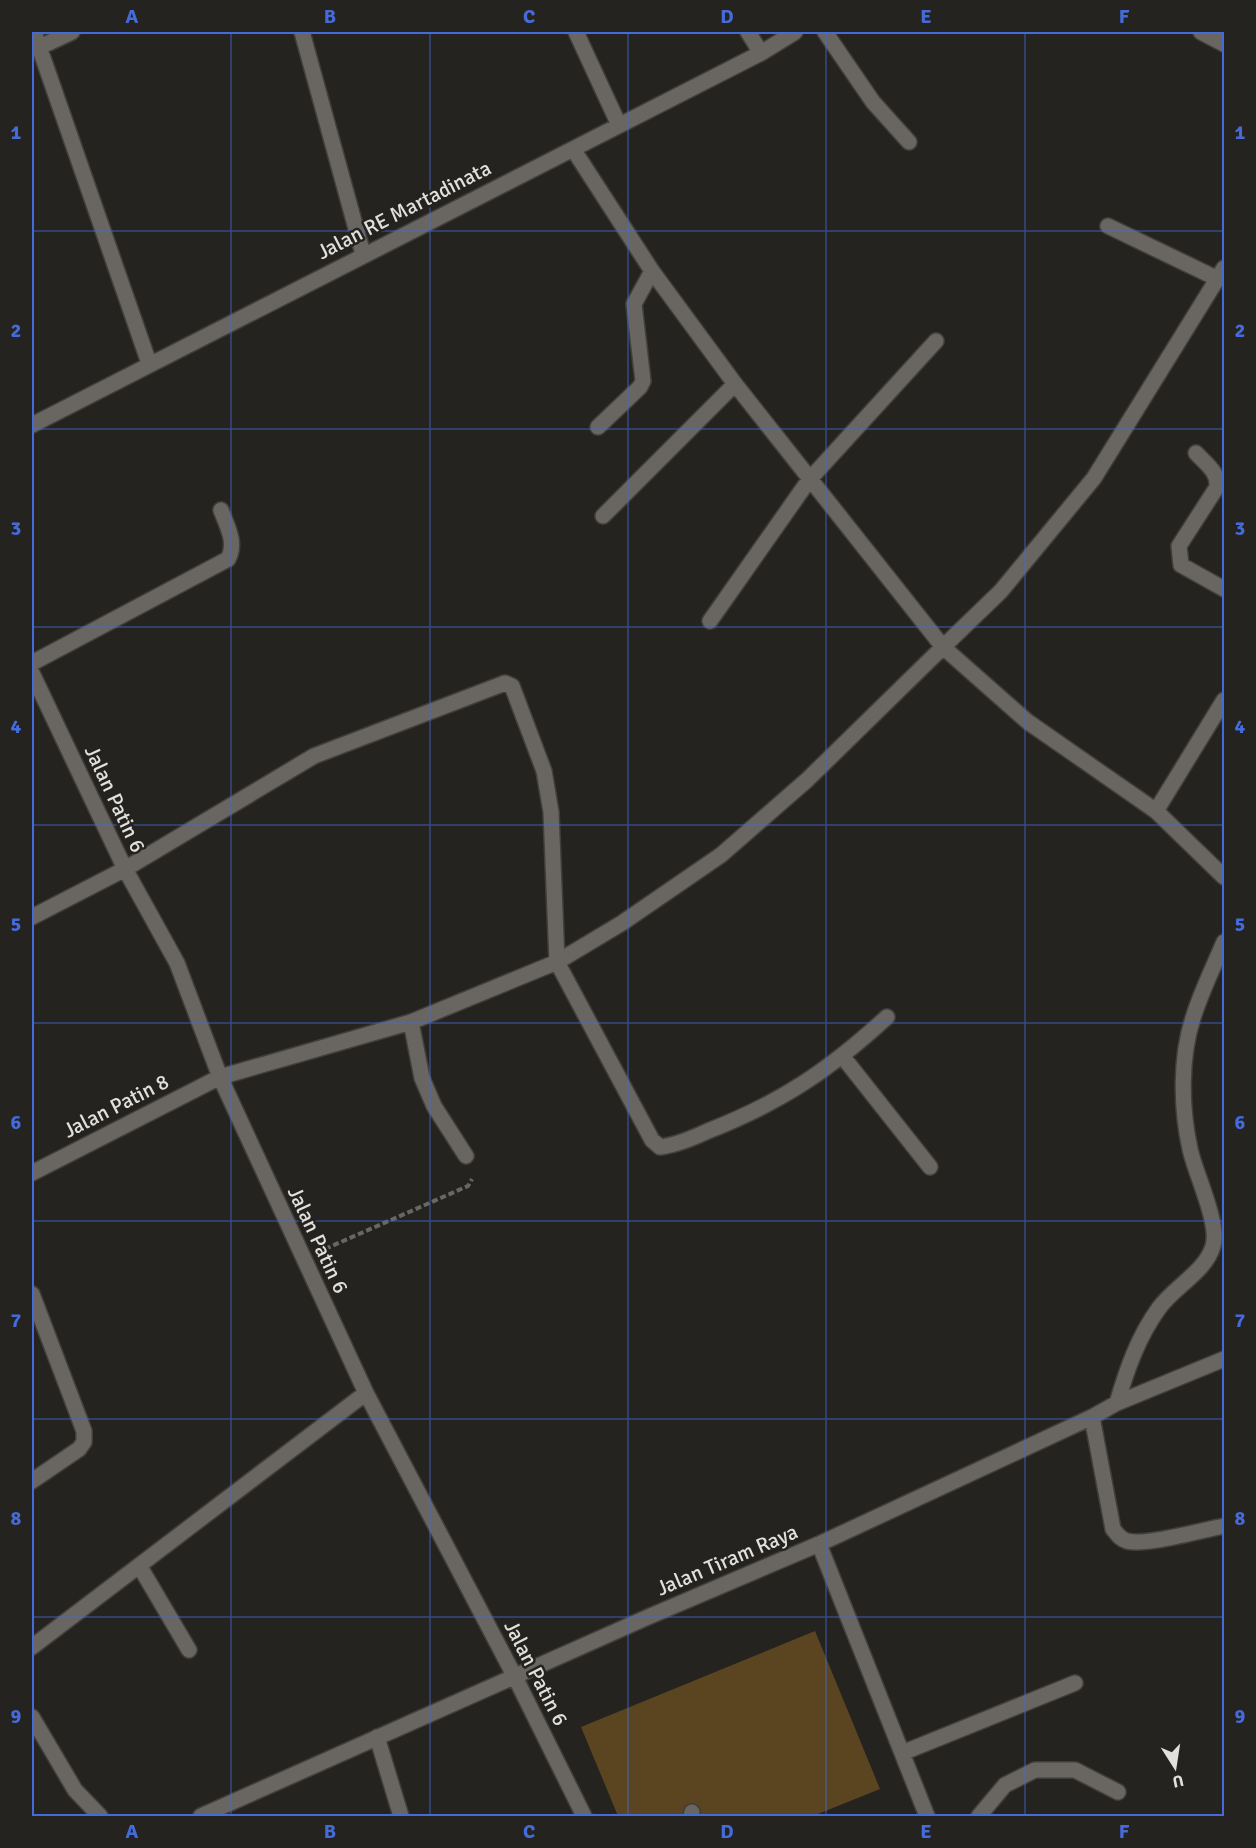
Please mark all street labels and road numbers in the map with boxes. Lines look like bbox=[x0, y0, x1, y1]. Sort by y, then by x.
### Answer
street label: Jalan RE Martadinata bbox=[313, 155, 495, 265]
street label: Jalan Patin 6 bbox=[79, 741, 151, 857]
street label: Jalan Patin 8 bbox=[59, 1068, 173, 1144]
street label: Jalan Patin 6 bbox=[282, 1182, 354, 1298]
street label: Jalan Tiram Raya bbox=[652, 1519, 802, 1601]
street label: Jalan Patin 6 bbox=[498, 1616, 574, 1730]

